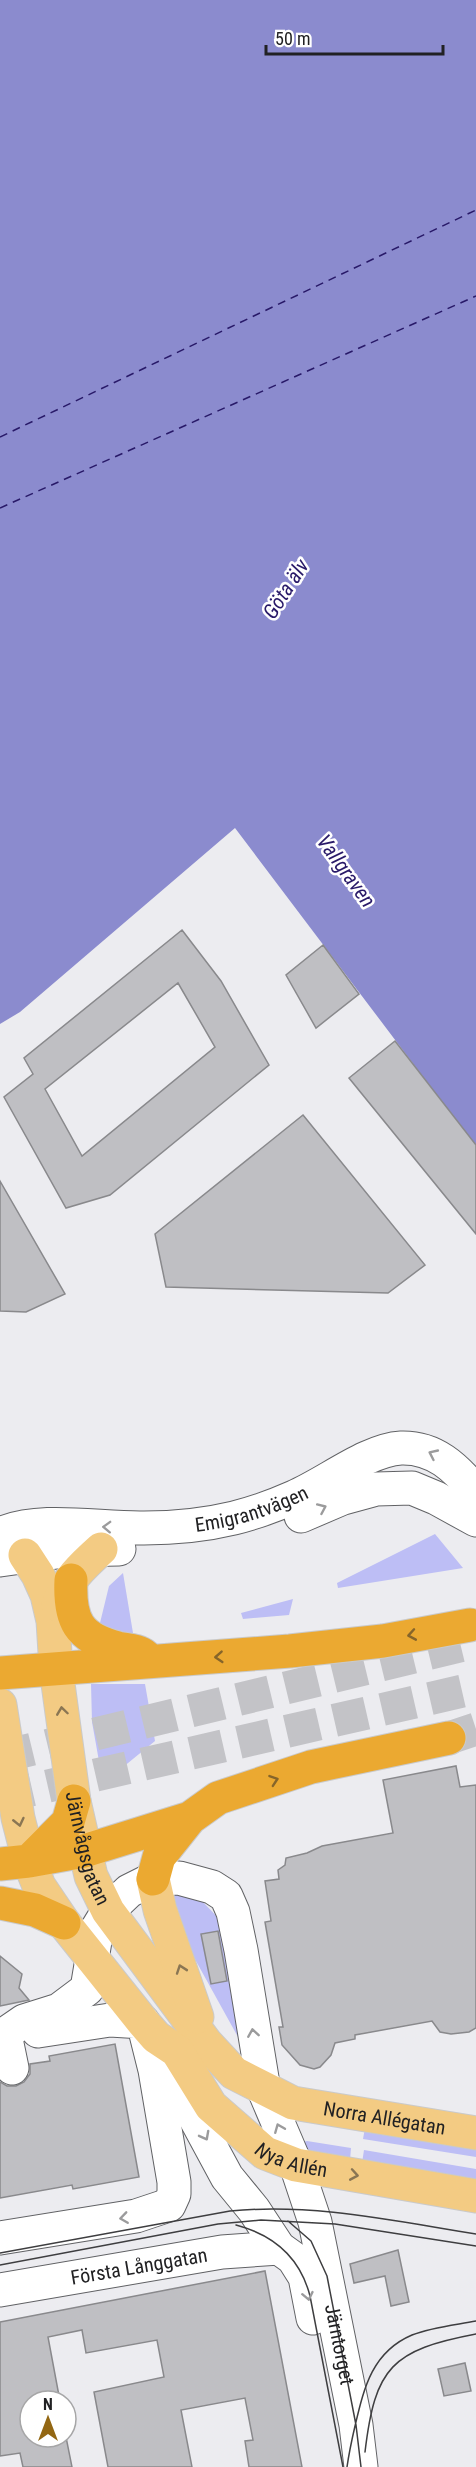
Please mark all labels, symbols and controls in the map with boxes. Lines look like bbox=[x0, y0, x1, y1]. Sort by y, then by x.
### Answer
scale bar bbox=[266, 18, 443, 56]
text: 50 m bbox=[275, 28, 310, 49]
water label: Göta älv bbox=[258, 554, 315, 623]
water label: Vallgraven bbox=[312, 830, 380, 912]
one-way arrow bbox=[428, 1450, 439, 1462]
street label: Emigrantvägen bbox=[193, 1480, 312, 1537]
one-way arrow bbox=[316, 1503, 327, 1515]
one-way arrow bbox=[103, 1521, 112, 1533]
one-way arrow bbox=[408, 1628, 418, 1641]
one-way arrow bbox=[214, 1651, 223, 1664]
one-way arrow bbox=[56, 1707, 68, 1716]
one-way arrow bbox=[268, 1774, 279, 1787]
street label: Järnvågsgatan bbox=[61, 1790, 115, 1909]
one-way arrow bbox=[12, 1817, 25, 1827]
one-way arrow bbox=[176, 1964, 188, 1975]
one-way arrow bbox=[248, 2028, 260, 2037]
street label: Norra Allégatan bbox=[322, 2096, 447, 2140]
one-way arrow bbox=[274, 2123, 286, 2134]
one-way arrow bbox=[198, 2130, 209, 2140]
street label: Nya Allén bbox=[250, 2138, 329, 2182]
one-way arrow bbox=[348, 2168, 358, 2181]
one-way arrow bbox=[119, 2212, 129, 2224]
street label: Första Långgatan bbox=[69, 2243, 209, 2290]
one-way arrow bbox=[301, 2291, 314, 2301]
street label: Järntorget bbox=[320, 2302, 360, 2387]
north arrow bbox=[18, 2389, 78, 2449]
text: N bbox=[43, 2395, 53, 2414]

